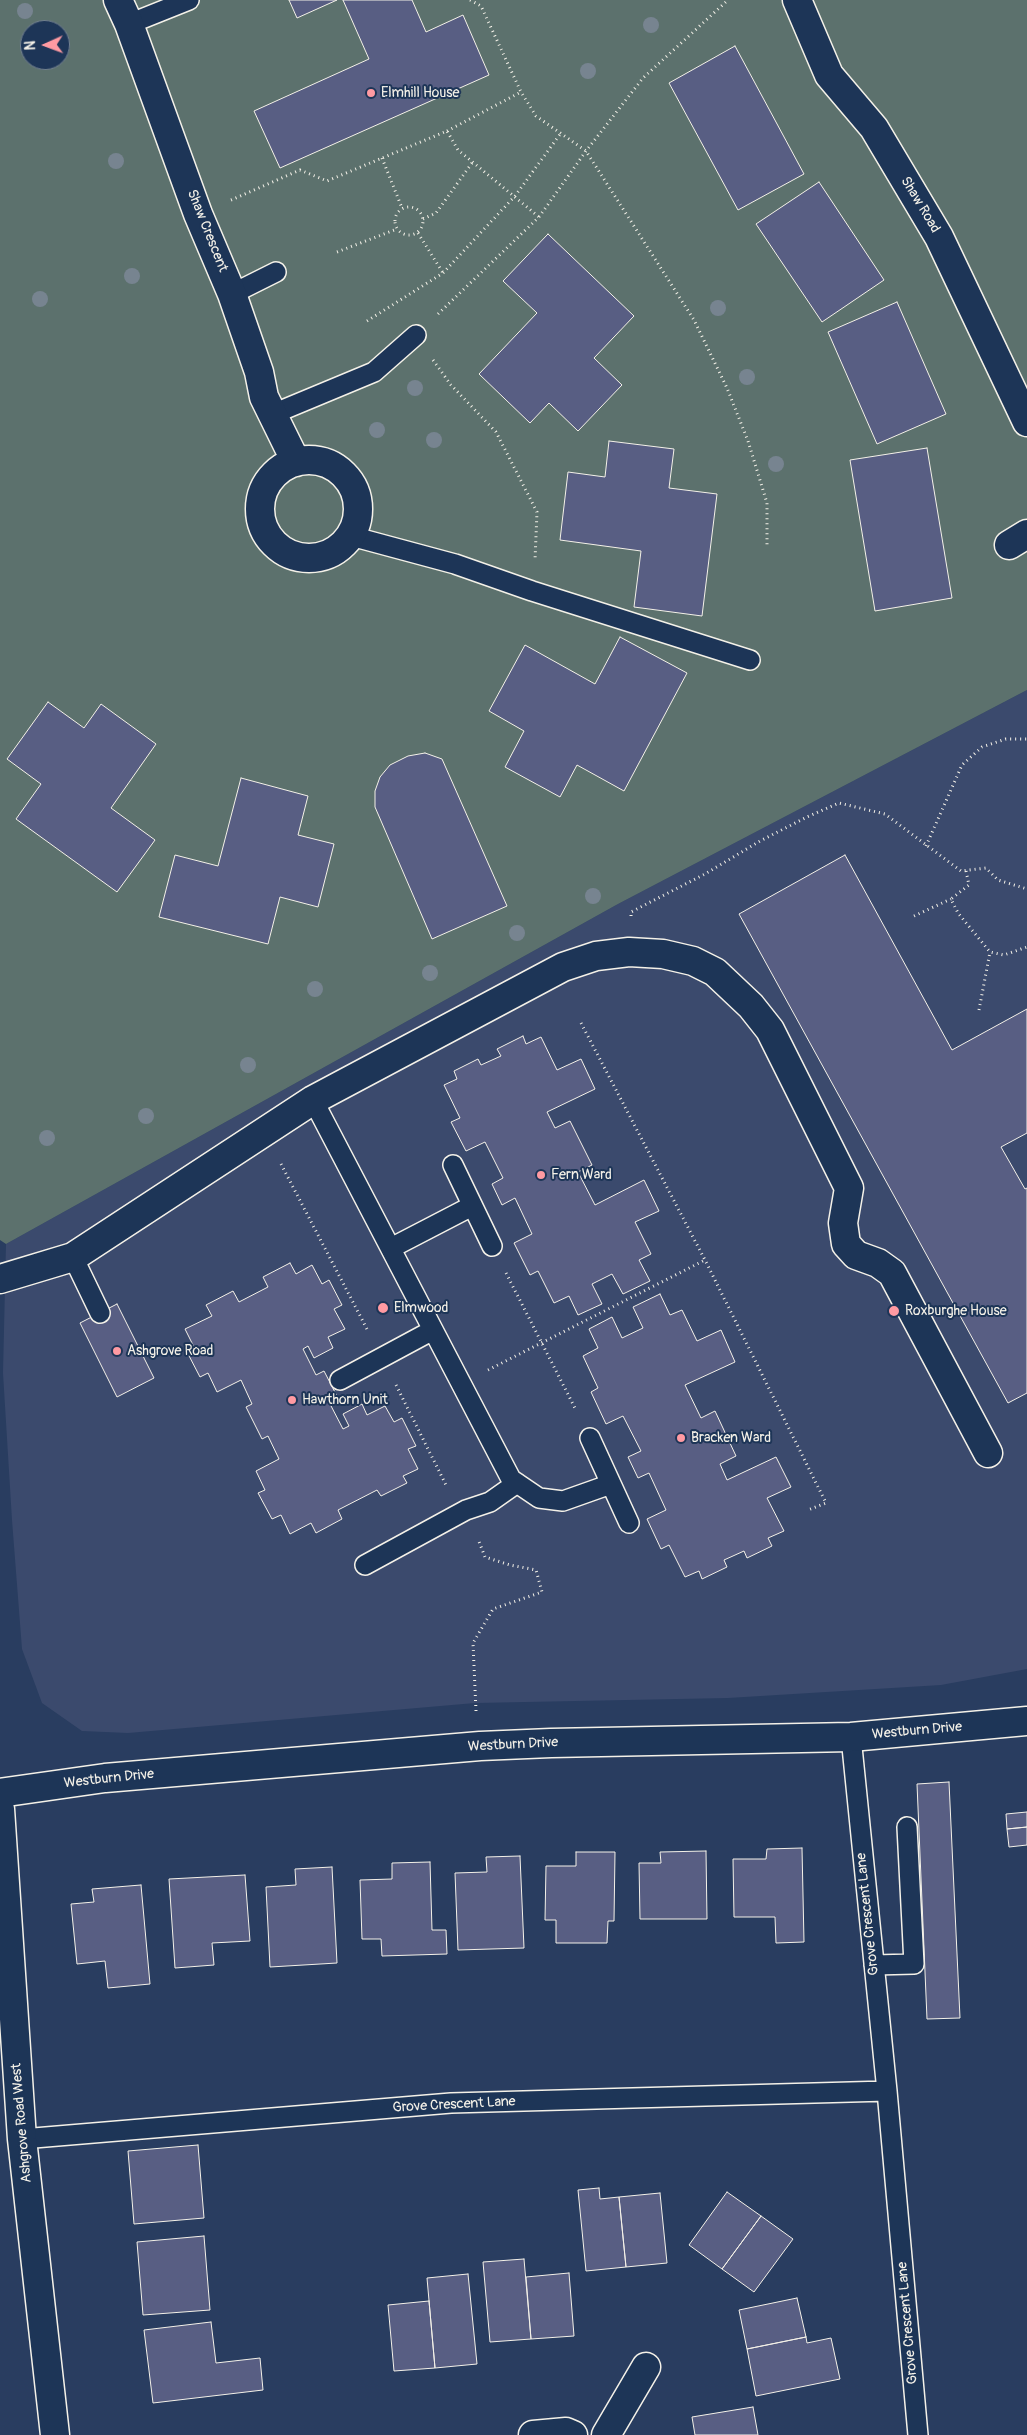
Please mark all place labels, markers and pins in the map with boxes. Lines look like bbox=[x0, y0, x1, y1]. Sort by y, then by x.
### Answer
place label: Elmhill House bbox=[381, 85, 460, 101]
marker: Elmhill House bbox=[365, 87, 377, 99]
place label: Fern Ward bbox=[551, 1167, 612, 1183]
marker: Fern Ward bbox=[535, 1169, 547, 1181]
place label: Elmwood bbox=[394, 1300, 448, 1316]
marker: Elmwood bbox=[376, 1301, 390, 1315]
place label: Roxburghe House bbox=[905, 1303, 1007, 1319]
marker: Roxburghe House bbox=[887, 1304, 901, 1318]
place label: Ashgrove Road bbox=[127, 1343, 213, 1359]
marker: Ashgrove Road bbox=[111, 1345, 123, 1357]
place label: Hawthorn Unit bbox=[302, 1392, 388, 1408]
marker: Hawthorn Unit bbox=[286, 1394, 298, 1406]
place label: Bracken Ward bbox=[691, 1430, 771, 1446]
marker: Bracken Ward bbox=[675, 1432, 687, 1444]

